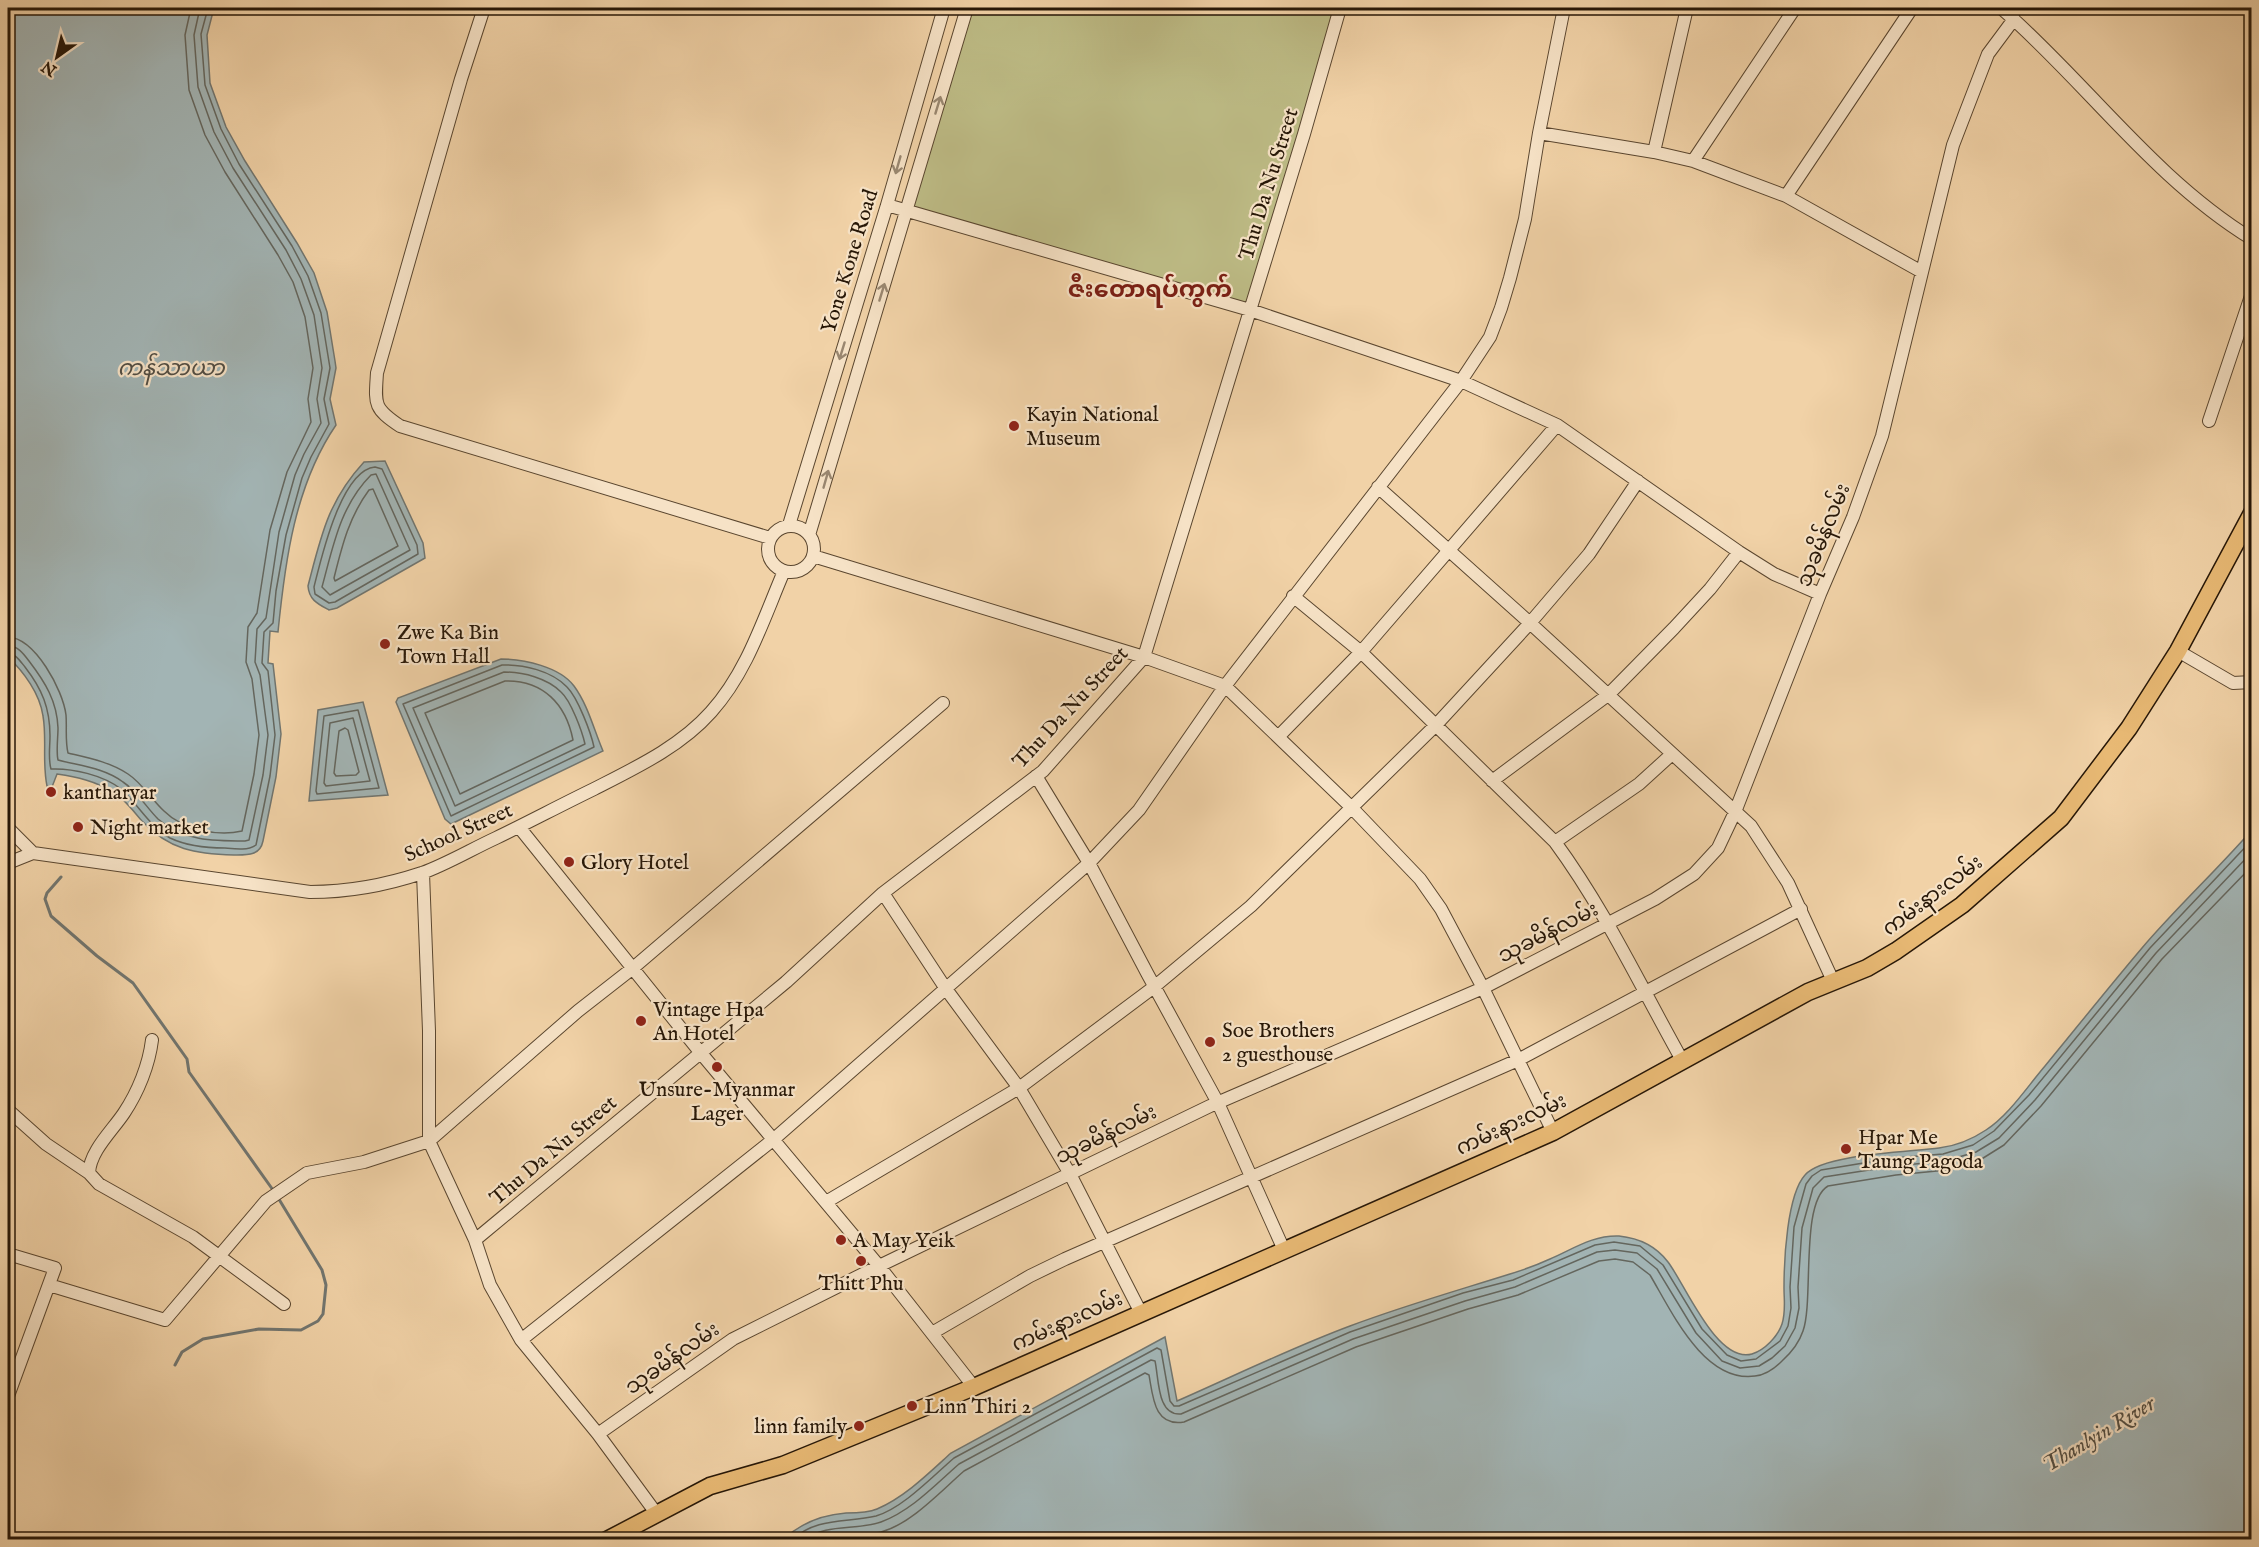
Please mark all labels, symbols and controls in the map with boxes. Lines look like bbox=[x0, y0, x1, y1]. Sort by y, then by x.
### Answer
north arrow bbox=[27, 27, 87, 87]
text: N bbox=[38, 56, 62, 80]
one-way arrow bbox=[933, 96, 944, 115]
street label: Thu Da Nu Street bbox=[1233, 105, 1305, 264]
one-way arrow bbox=[892, 155, 904, 174]
street label: Yone Kone Road bbox=[816, 186, 885, 337]
district label: ဇီးတောရပ်ကွက် bbox=[1068, 273, 1232, 308]
one-way arrow bbox=[877, 283, 888, 302]
one-way arrow bbox=[836, 341, 847, 360]
water label: ကန်သာယာ bbox=[118, 352, 225, 386]
place label: Kayin National Museum bbox=[1026, 402, 1159, 453]
marker: Kayin National Museum bbox=[1007, 419, 1021, 433]
one-way arrow bbox=[821, 470, 832, 489]
street label: သုခမိန်လမ်း bbox=[1788, 478, 1859, 592]
place label: Zwe Ka Bin Town Hall bbox=[397, 620, 499, 671]
marker: Zwe Ka Bin Town Hall bbox=[378, 637, 392, 651]
street label: Thu Da Nu Street bbox=[1007, 641, 1135, 775]
place label: kantharyar bbox=[63, 780, 157, 807]
marker: kantharyar bbox=[44, 785, 58, 799]
street label: School Street bbox=[400, 797, 517, 869]
place label: Night market bbox=[90, 815, 209, 842]
marker: Night market bbox=[71, 820, 85, 834]
street label: ကမ်းနားလမ်း bbox=[1875, 846, 1990, 944]
place label: Glory Hotel bbox=[581, 850, 689, 877]
marker: Glory Hotel bbox=[562, 855, 576, 869]
street label: သုခမိန်လမ်း bbox=[1492, 893, 1604, 972]
place label: Vintage Hpa An Hotel bbox=[652, 997, 765, 1048]
marker: Vintage Hpa An Hotel bbox=[634, 1014, 648, 1028]
place label: Soe Brothers 2 guesthouse bbox=[1222, 1018, 1334, 1069]
marker: Soe Brothers 2 guesthouse bbox=[1203, 1035, 1217, 1049]
marker: Unsure-Myanmar Lager bbox=[710, 1060, 724, 1074]
place label: Unsure-Myanmar Lager bbox=[639, 1077, 796, 1128]
street label: ကမ်းနားလမ်း bbox=[1450, 1084, 1572, 1165]
street label: Thu Da Nu Street bbox=[485, 1090, 623, 1212]
street label: သုခမိန်လမ်း bbox=[1050, 1096, 1162, 1173]
place label: Hpar Me Taung Pagoda bbox=[1858, 1125, 1984, 1176]
marker: Hpar Me Taung Pagoda bbox=[1839, 1142, 1853, 1156]
place label: A May Yeik bbox=[852, 1228, 956, 1255]
marker: A May Yeik bbox=[834, 1233, 848, 1247]
marker: Thitt Phu bbox=[854, 1254, 868, 1268]
place label: Thitt Phu bbox=[818, 1271, 904, 1298]
street label: ကမ်းနားလမ်း bbox=[1006, 1282, 1128, 1361]
street label: သုခမိန်လမ်း bbox=[618, 1314, 726, 1403]
water label: Thanlyin River bbox=[2038, 1389, 2162, 1479]
place label: Linn Thiri 2 bbox=[924, 1394, 1032, 1421]
marker: Linn Thiri 2 bbox=[905, 1399, 919, 1413]
place label: linn family bbox=[754, 1414, 848, 1441]
marker: linn family bbox=[852, 1419, 866, 1433]

